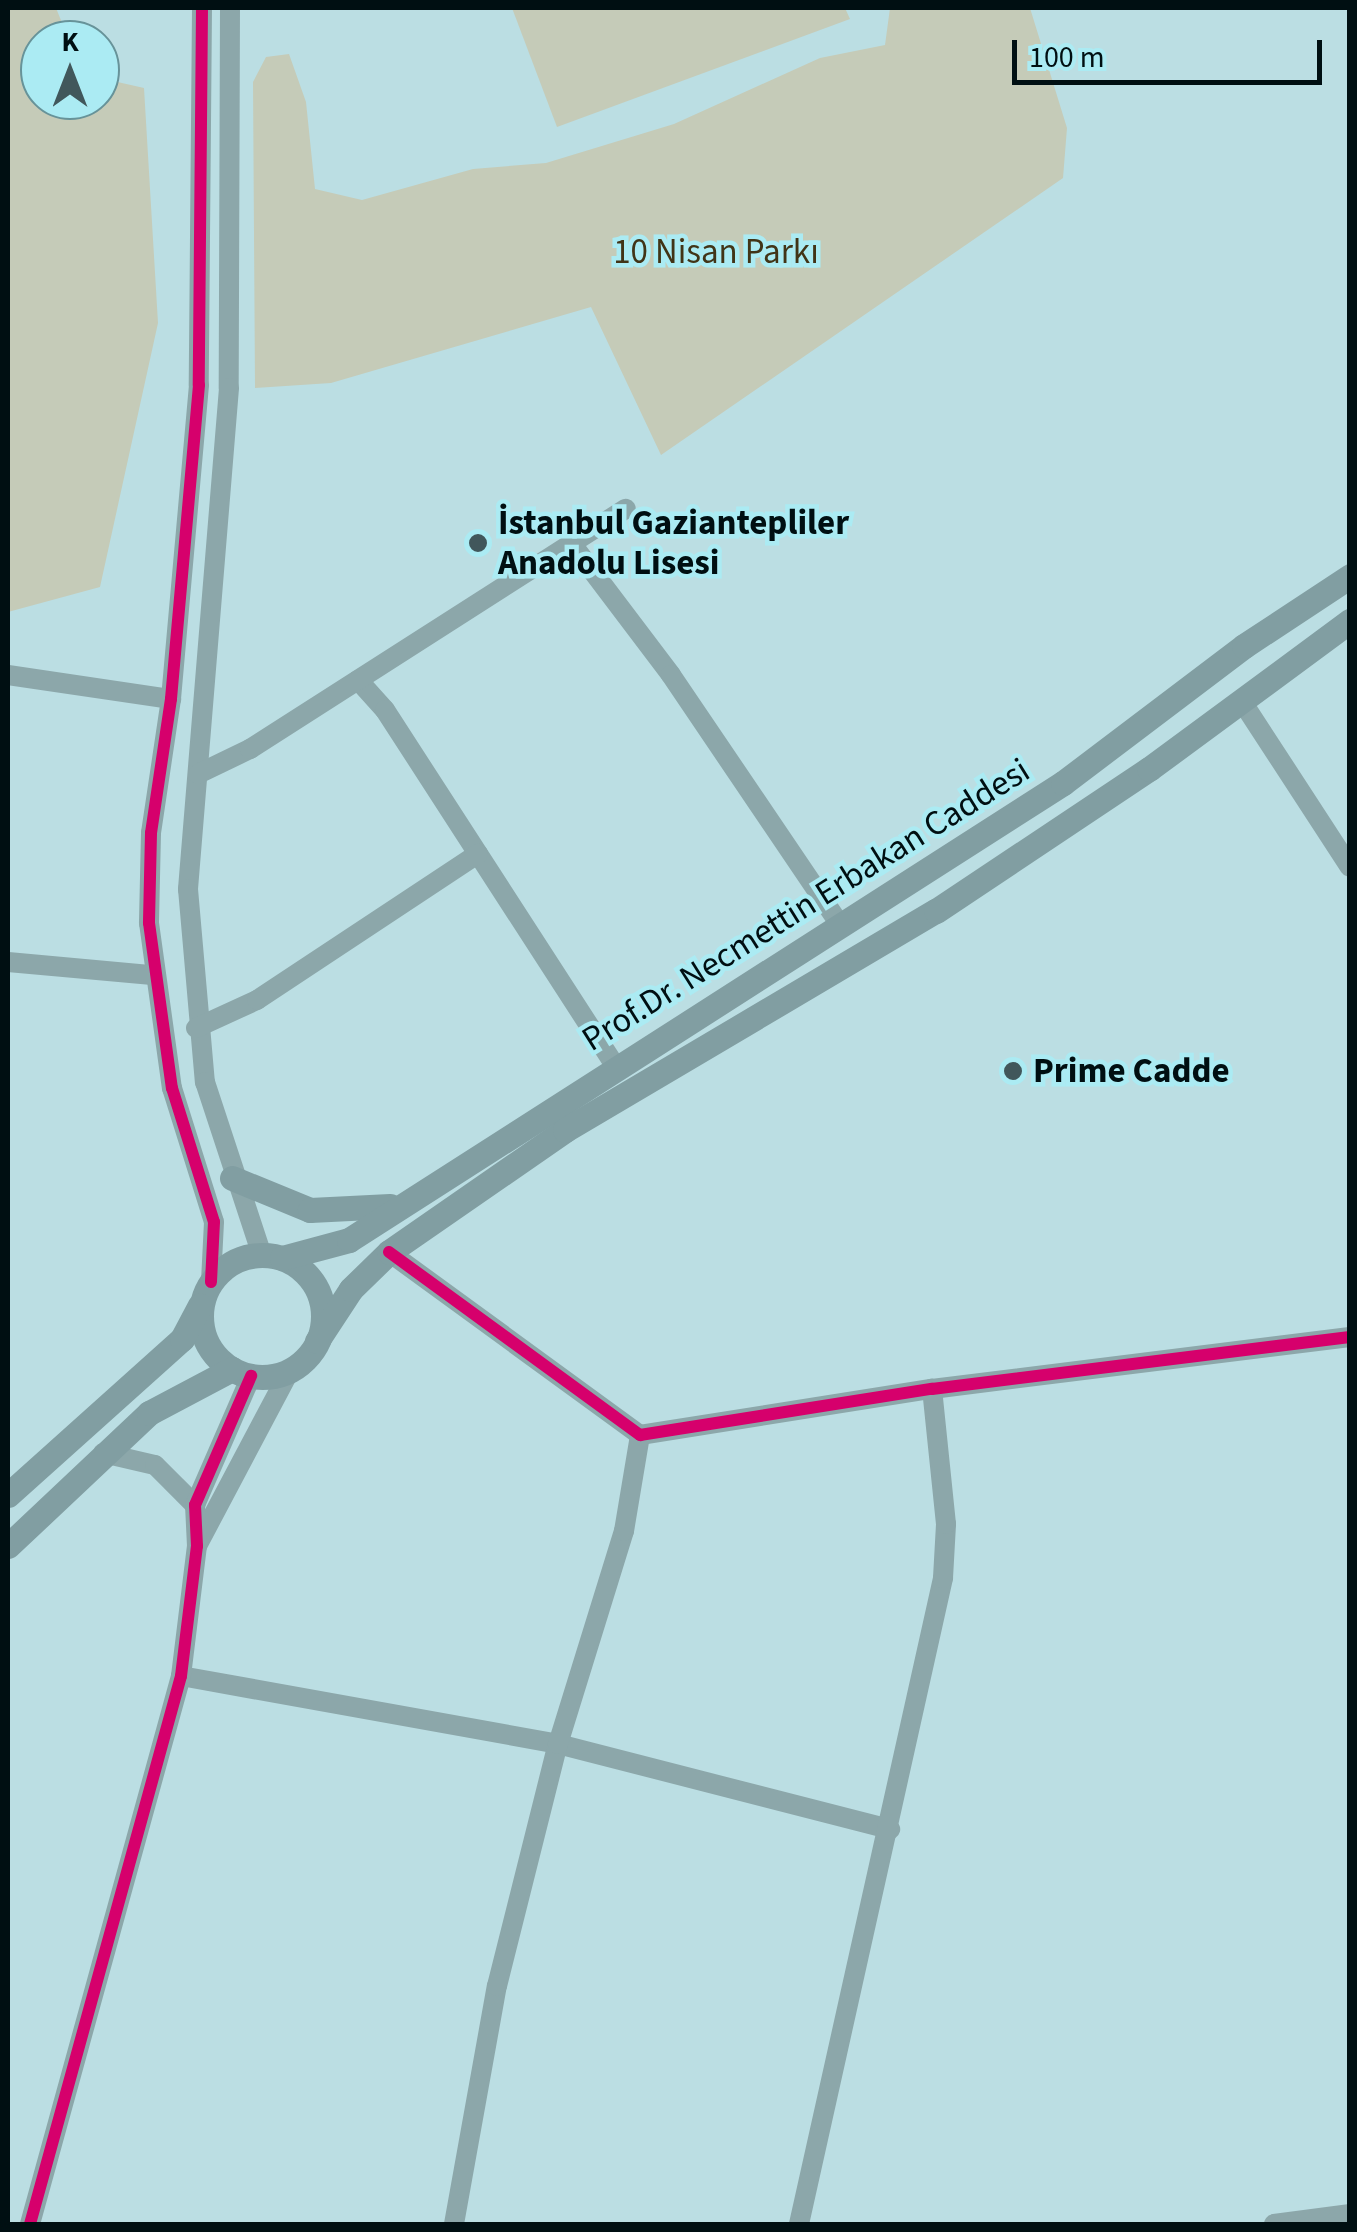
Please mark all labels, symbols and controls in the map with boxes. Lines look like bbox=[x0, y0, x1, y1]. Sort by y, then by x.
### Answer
north arrow bbox=[20, 20, 120, 120]
scale bar bbox=[1017, 20, 1327, 82]
text: K bbox=[61, 22, 79, 62]
text: 100 m bbox=[1029, 36, 1105, 79]
park label: 10 Nisan Parkı bbox=[613, 231, 819, 273]
place label: İstanbul Gaziantepliler Anadolu Lisesi bbox=[498, 502, 849, 584]
marker: İstanbul Gaziantepliler Anadolu Lisesi bbox=[467, 532, 489, 554]
street label: Prof.Dr. Necmettin Erbakan Caddesi bbox=[574, 749, 1038, 1061]
place label: Prime Cadde bbox=[1033, 1050, 1230, 1092]
marker: Prime Cadde bbox=[1002, 1060, 1024, 1082]

